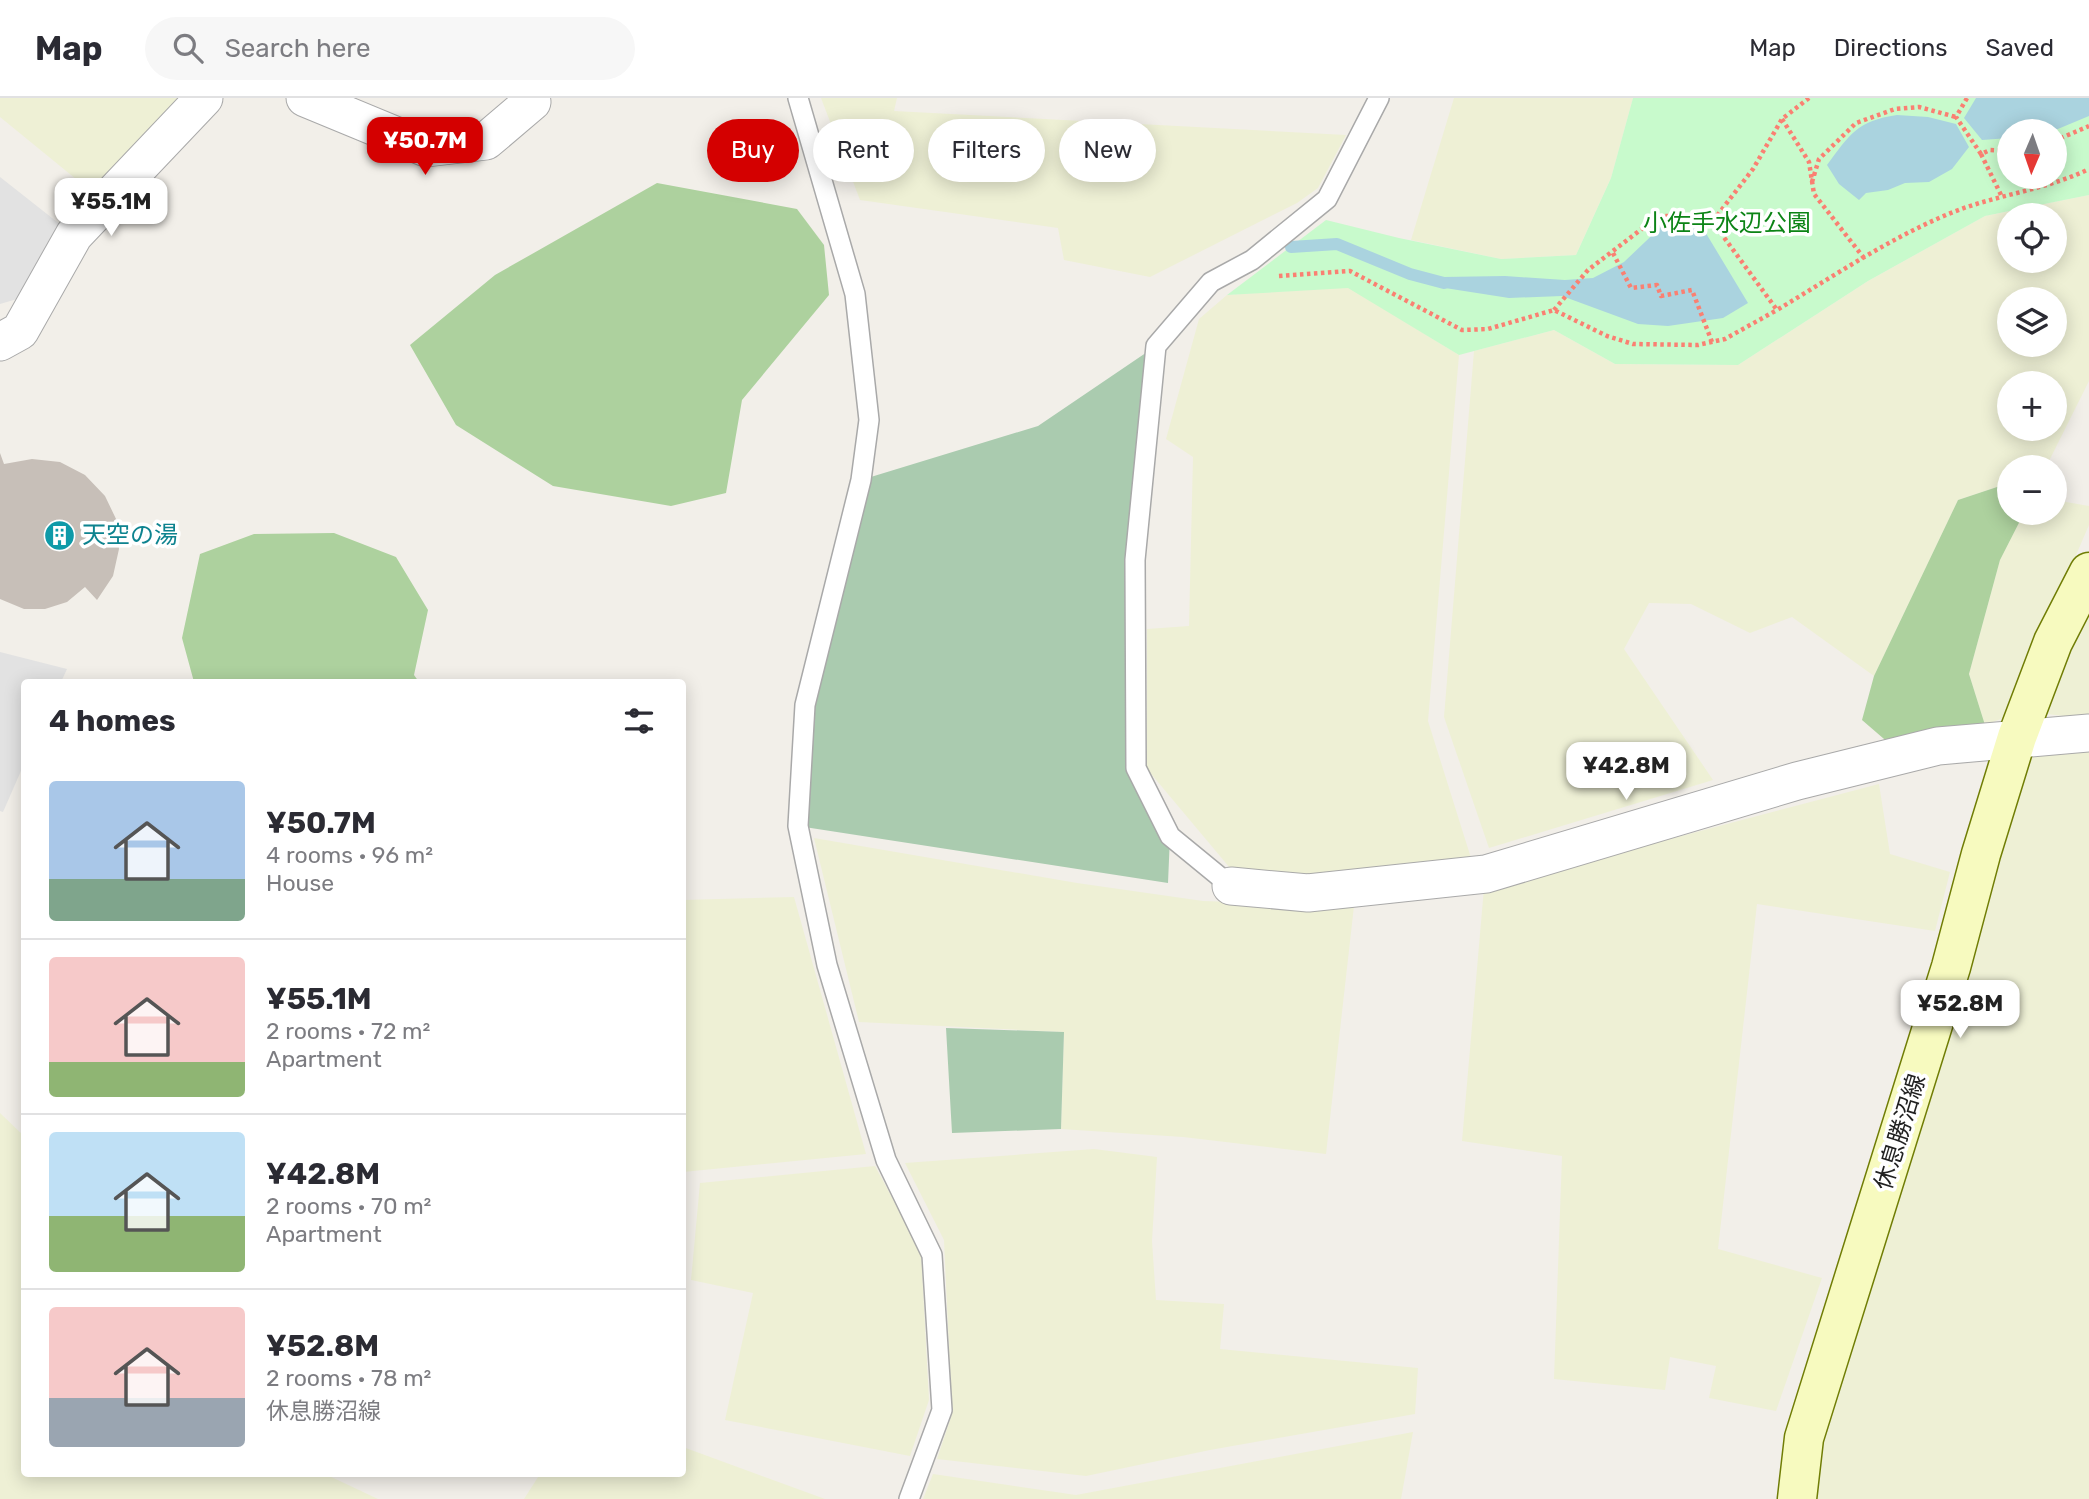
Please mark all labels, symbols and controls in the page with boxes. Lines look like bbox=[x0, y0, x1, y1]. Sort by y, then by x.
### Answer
search box bbox=[145, 17, 635, 80]
text: Map bbox=[35, 29, 103, 68]
icon: search bbox=[169, 29, 207, 67]
text: Search here bbox=[225, 33, 370, 64]
text: Map bbox=[1749, 34, 1796, 62]
text: Directions bbox=[1834, 34, 1947, 62]
text: Saved bbox=[1985, 34, 2054, 62]
pin: ¥50.7M bbox=[368, 118, 482, 177]
chip: Buy bbox=[707, 119, 799, 182]
chip: Rent bbox=[813, 119, 914, 182]
chip: Filters bbox=[928, 119, 1045, 182]
chip: New bbox=[1059, 119, 1156, 182]
north arrow bbox=[1997, 119, 2067, 189]
map controls bbox=[1997, 119, 2067, 525]
text: ¥50.7M bbox=[383, 126, 467, 154]
pin: ¥55.1M bbox=[54, 178, 168, 238]
text: ¥55.1M bbox=[71, 187, 151, 215]
button: locate bbox=[1997, 203, 2067, 273]
park label: 小佐手水辺公園 bbox=[1643, 209, 1811, 237]
button: layers bbox=[1997, 287, 2067, 357]
button: + bbox=[1997, 371, 2067, 441]
button: − bbox=[1997, 455, 2067, 525]
building icon: 天空の湯 bbox=[42, 518, 76, 552]
place label: 天空の湯 bbox=[82, 521, 178, 549]
icon: filters bbox=[620, 702, 658, 740]
text: 4 homes bbox=[49, 703, 176, 739]
pin: ¥42.8M bbox=[1569, 742, 1683, 802]
text: ¥42.8M bbox=[1582, 751, 1670, 779]
text: ¥50.7M bbox=[266, 805, 376, 841]
icon: home bbox=[105, 809, 189, 893]
text: 4 rooms · 96 m² bbox=[266, 841, 433, 869]
text: House bbox=[266, 869, 334, 897]
text: ¥55.1M bbox=[266, 981, 372, 1017]
pin: ¥52.8M bbox=[1903, 981, 2017, 1040]
icon: home bbox=[105, 985, 189, 1069]
text: ¥52.8M bbox=[1917, 989, 2003, 1017]
text: 2 rooms · 72 m² bbox=[266, 1017, 430, 1045]
text: Apartment bbox=[266, 1045, 382, 1073]
street label: 休息勝沼線 bbox=[1869, 1071, 1931, 1193]
text: ¥42.8M bbox=[266, 1156, 380, 1192]
icon: home bbox=[105, 1160, 189, 1244]
text: 2 rooms · 70 m² bbox=[266, 1192, 431, 1220]
text: Apartment bbox=[266, 1220, 382, 1248]
text: ¥52.8M bbox=[266, 1328, 379, 1364]
icon: home bbox=[105, 1335, 189, 1419]
text: 2 rooms · 78 m² bbox=[266, 1364, 431, 1392]
text: 休息勝沼線 bbox=[266, 1397, 381, 1425]

